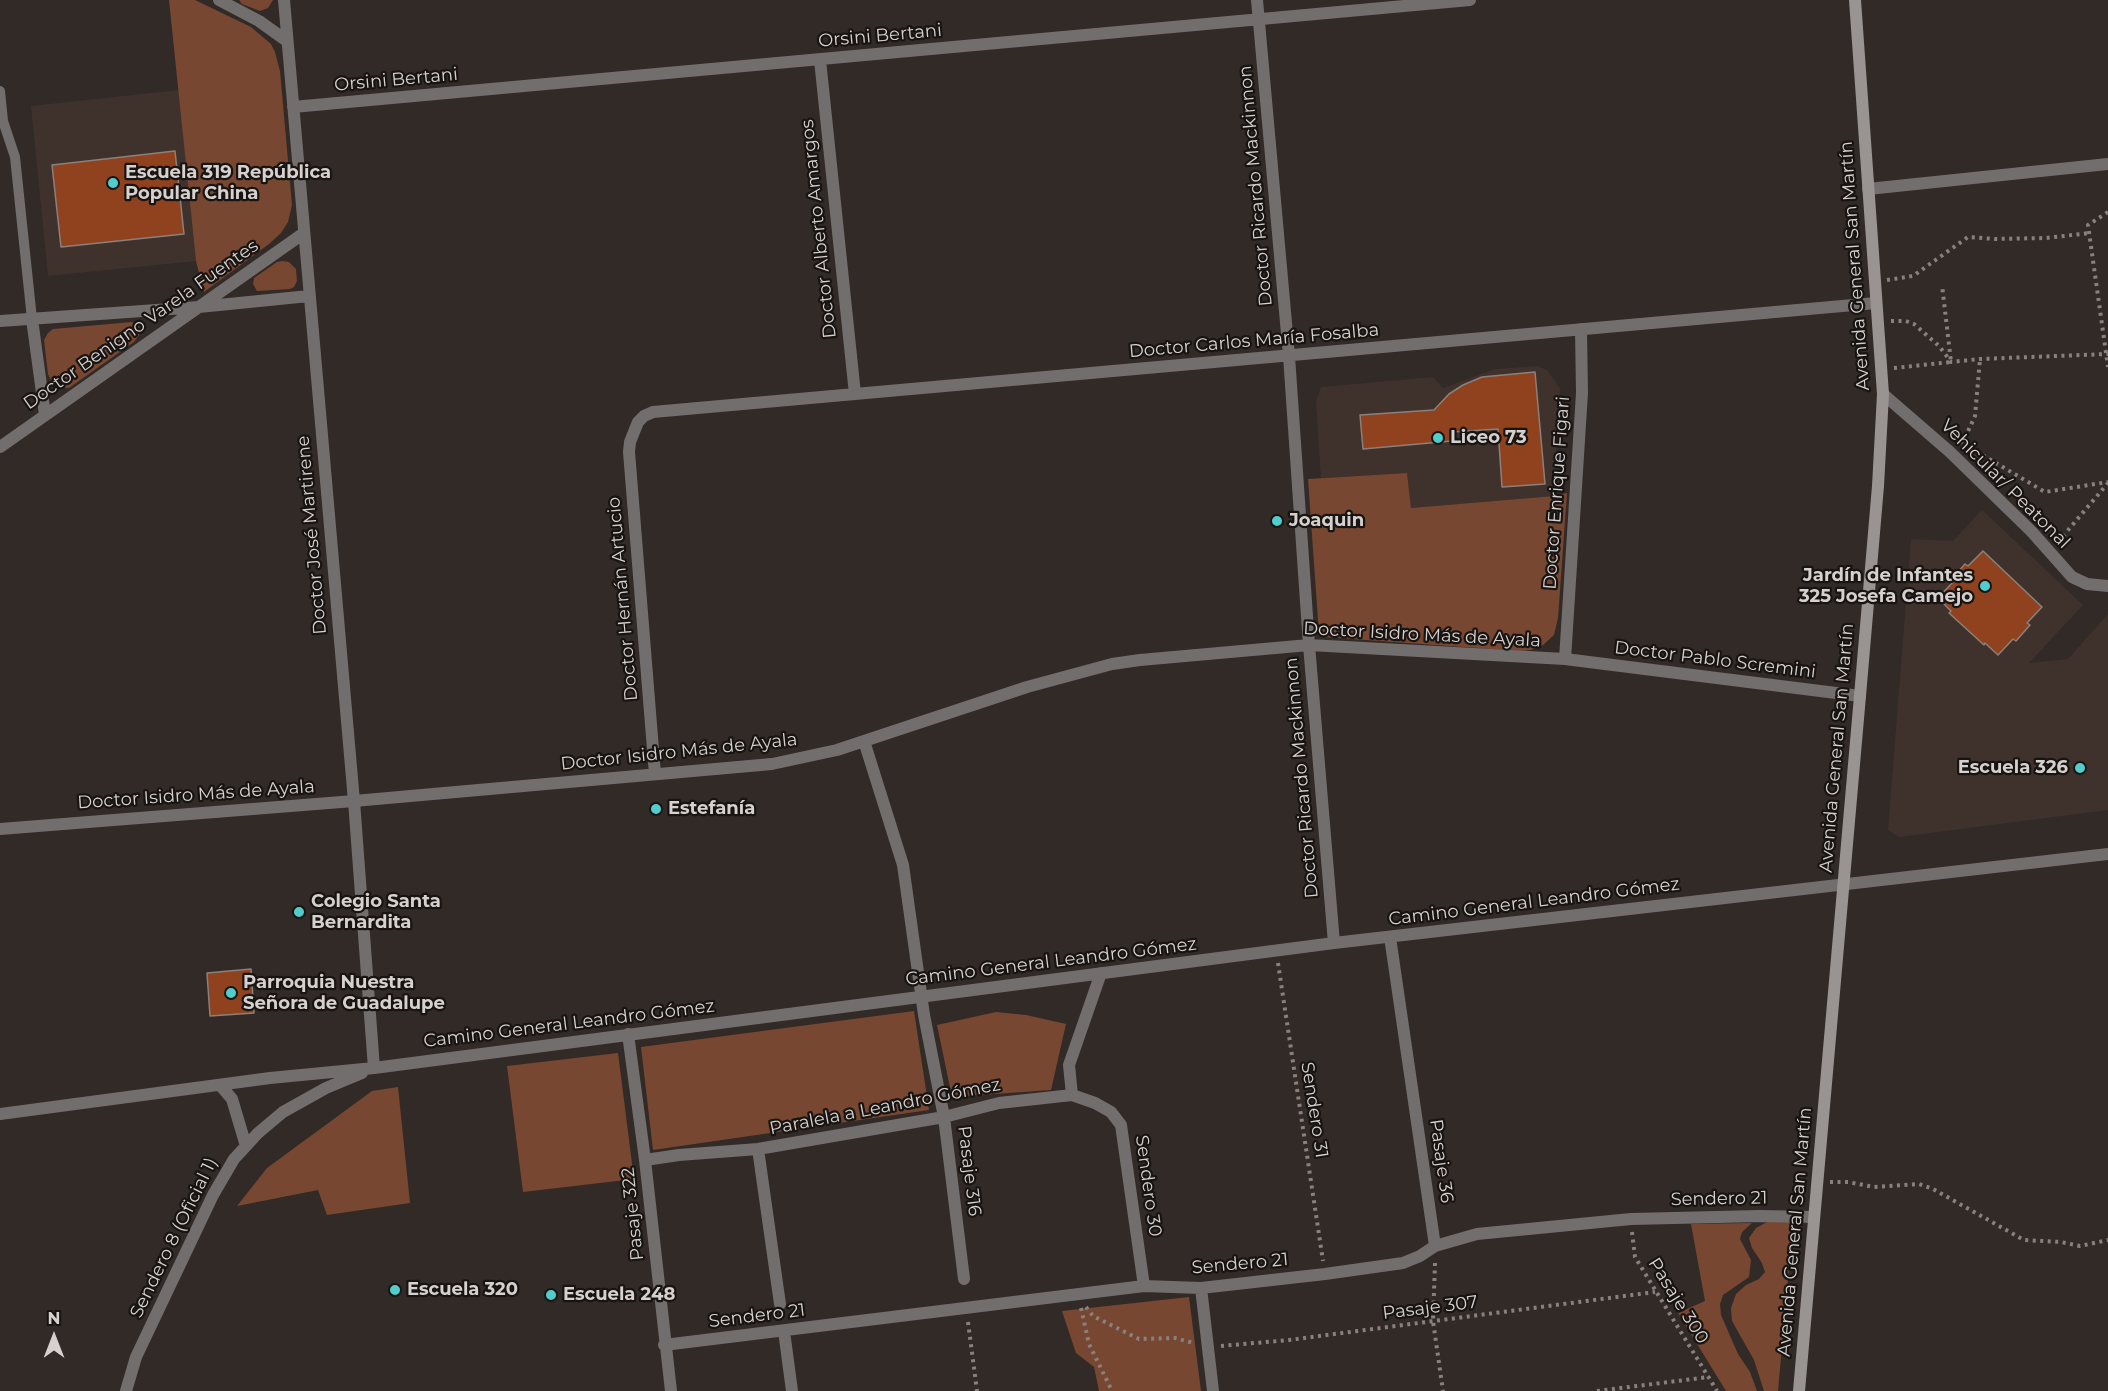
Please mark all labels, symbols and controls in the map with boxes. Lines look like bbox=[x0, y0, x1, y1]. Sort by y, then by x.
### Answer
street label: Orsini Bertani bbox=[817, 20, 943, 52]
street label: Orsini Bertani bbox=[333, 64, 459, 96]
street label: Doctor Ricardo Mackinnon bbox=[1235, 65, 1277, 307]
street label: Doctor Alberto Amargos bbox=[797, 119, 841, 339]
street label: Avenida General San Martín bbox=[1836, 141, 1874, 391]
place label: Escuela 319 República Popular China bbox=[125, 162, 331, 204]
marker: Escuela 319 República Popular China bbox=[106, 176, 120, 190]
street label: Doctor Benigno Varela Fuentes bbox=[19, 235, 263, 415]
street label: Doctor Carlos María Fosalba bbox=[1128, 319, 1380, 363]
street label: Doctor Enrique Figari bbox=[1539, 396, 1575, 590]
street label: Vehicular/ Peatonal bbox=[1936, 415, 2074, 553]
place label: Liceo 73 bbox=[1450, 427, 1527, 449]
marker: Liceo 73 bbox=[1431, 431, 1445, 445]
street label: Doctor José Martirene bbox=[293, 435, 331, 635]
street label: Doctor Hernán Artucio bbox=[603, 496, 643, 702]
place label: Joaquin bbox=[1289, 510, 1364, 532]
marker: Joaquin bbox=[1270, 514, 1284, 528]
place label: Jardín de Infantes 325 Josefa Camejo bbox=[1799, 565, 1973, 608]
marker: Jardín de Infantes 325 Josefa Camejo bbox=[1978, 579, 1992, 593]
street label: Doctor Isidro Más de Ayala bbox=[1303, 618, 1541, 652]
street label: Avenida General San Martín bbox=[1815, 623, 1859, 873]
street label: Doctor Pablo Scremini bbox=[1613, 637, 1817, 683]
street label: Doctor Ricardo Mackinnon bbox=[1281, 657, 1323, 899]
street label: Doctor Isidro Más de Ayala bbox=[560, 729, 798, 775]
place label: Escuela 326 bbox=[1958, 757, 2068, 779]
marker: Escuela 326 bbox=[2073, 761, 2087, 775]
street label: Doctor Isidro Más de Ayala bbox=[77, 776, 315, 814]
place label: Estefanía bbox=[668, 798, 755, 820]
marker: Estefanía bbox=[649, 802, 663, 816]
street label: Camino General Leandro Gómez bbox=[1387, 873, 1681, 931]
place label: Colegio Santa Bernardita bbox=[311, 891, 441, 934]
marker: Colegio Santa Bernardita bbox=[292, 905, 306, 919]
street label: Camino General Leandro Gómez bbox=[904, 933, 1198, 991]
place label: Parroquia Nuestra Señora de Guadalupe bbox=[243, 972, 445, 1014]
marker: Parroquia Nuestra Señora de Guadalupe bbox=[224, 986, 238, 1000]
street label: Camino General Leandro Gómez bbox=[422, 995, 716, 1053]
street label: Sendero 31 bbox=[1296, 1060, 1332, 1160]
street label: Paralela a Leandro Gómez bbox=[768, 1074, 1002, 1140]
street label: Avenida General San Martín bbox=[1773, 1107, 1817, 1357]
street label: Pasaje 36 bbox=[1424, 1118, 1458, 1204]
street label: Pasaje 316 bbox=[953, 1125, 985, 1217]
street label: Sendero 30 bbox=[1130, 1134, 1166, 1238]
street label: Sendero 8 (Oficial 1) bbox=[126, 1154, 222, 1322]
street label: Pasaje 322 bbox=[617, 1166, 649, 1262]
street label: Sendero 21 bbox=[1670, 1187, 1768, 1211]
street label: Sendero 21 bbox=[1191, 1249, 1289, 1279]
street label: Pasaje 300 bbox=[1643, 1254, 1713, 1348]
place label: Escuela 320 bbox=[407, 1279, 518, 1301]
marker: Escuela 320 bbox=[388, 1283, 402, 1297]
place label: Escuela 248 bbox=[563, 1284, 675, 1306]
marker: Escuela 248 bbox=[544, 1288, 558, 1302]
street label: Pasaje 307 bbox=[1381, 1291, 1479, 1325]
street label: Sendero 21 bbox=[708, 1299, 806, 1333]
north arrow bbox=[24, 1307, 84, 1367]
text: N bbox=[48, 1309, 60, 1328]

